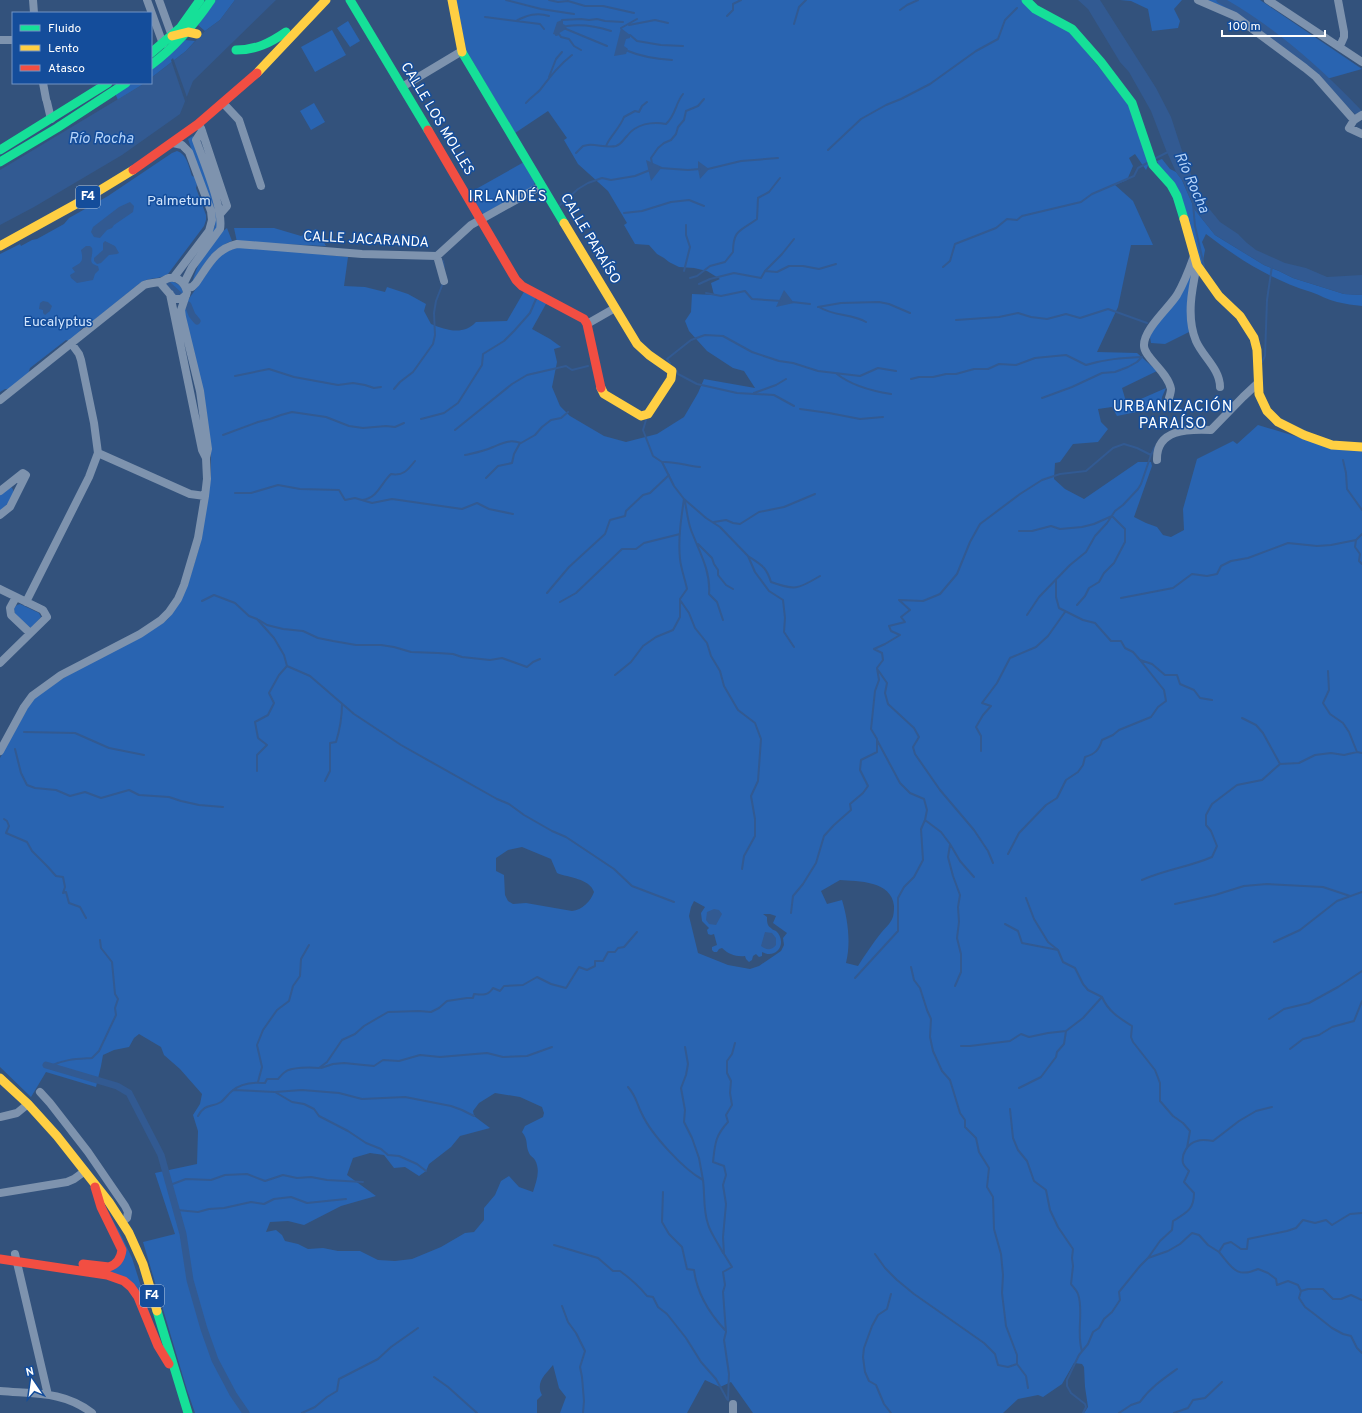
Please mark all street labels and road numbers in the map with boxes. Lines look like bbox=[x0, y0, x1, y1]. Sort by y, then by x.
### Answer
street label: CALLE LOS MOLLES bbox=[397, 59, 477, 179]
road number: F4 bbox=[76, 186, 100, 208]
street label: CALLE PARAÍSO bbox=[556, 190, 625, 287]
street label: CALLE JACARANDA bbox=[303, 228, 429, 252]
road number: F4 bbox=[140, 1285, 164, 1307]

